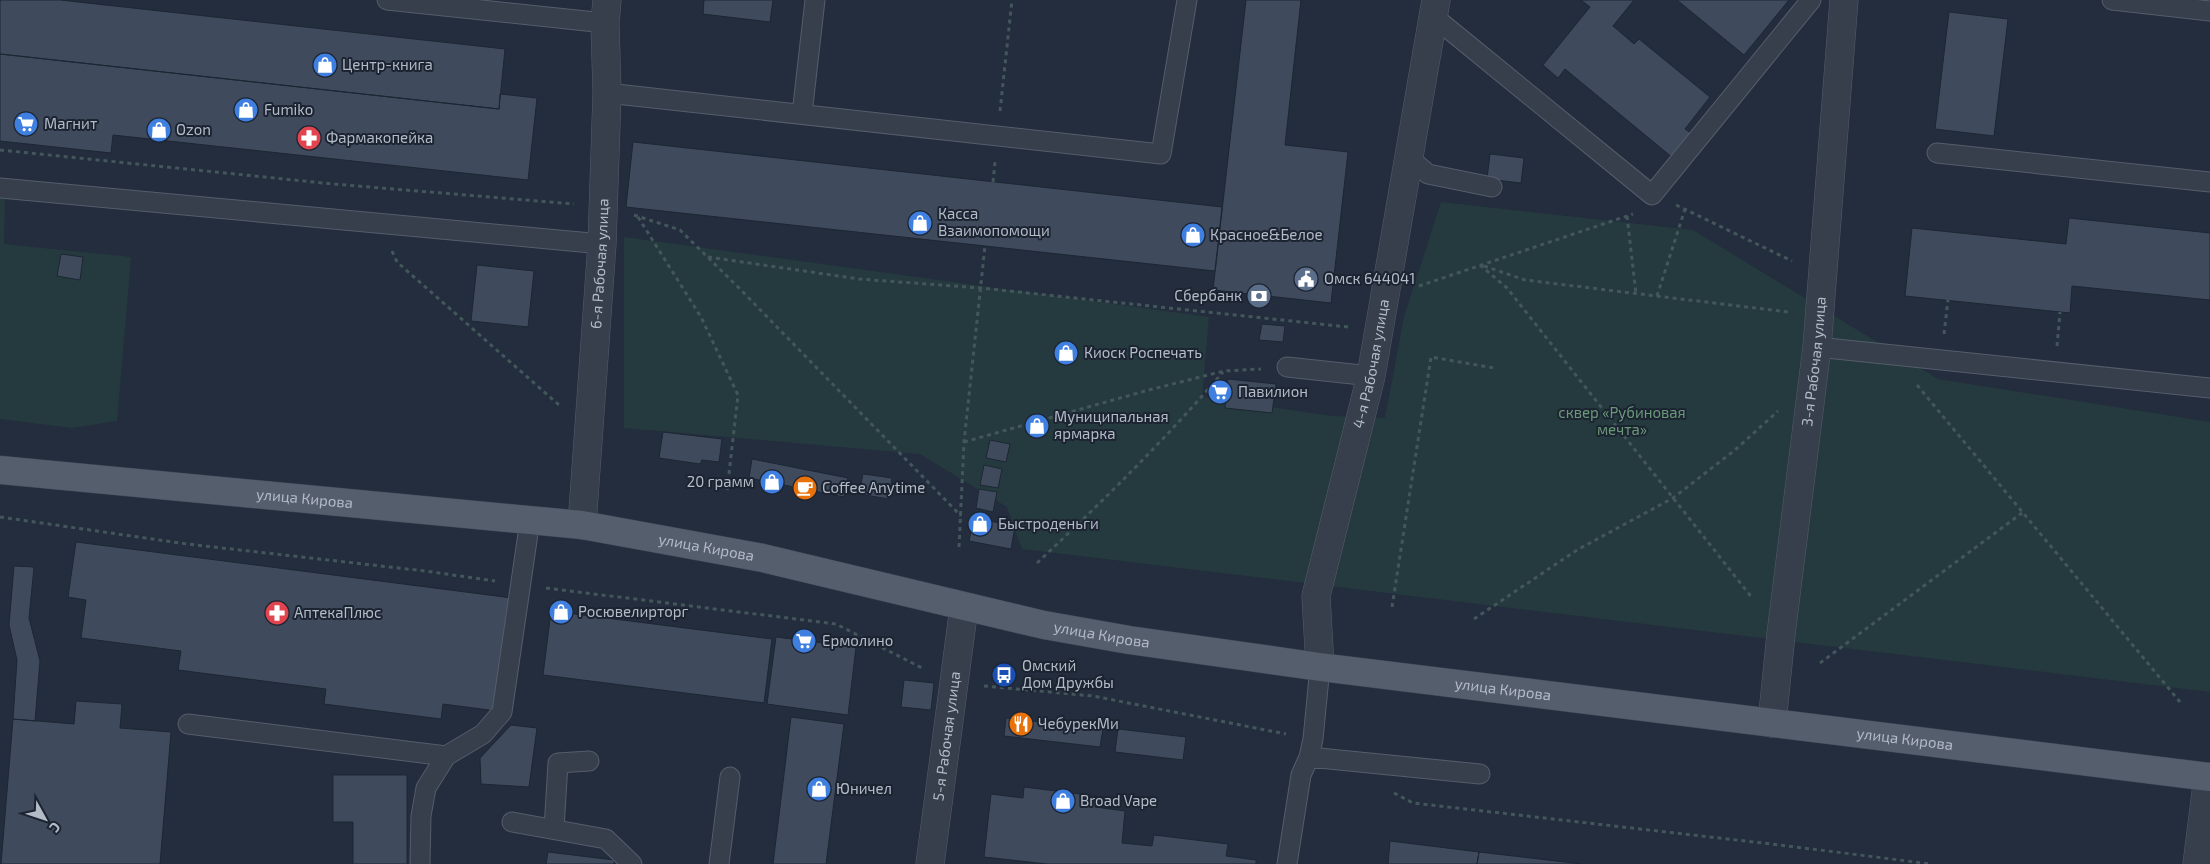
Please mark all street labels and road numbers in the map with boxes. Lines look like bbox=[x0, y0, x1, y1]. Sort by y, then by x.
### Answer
street label: 6-я Рабочая улица bbox=[586, 198, 612, 330]
street label: 3-я Рабочая улица bbox=[1797, 296, 1829, 427]
street label: 4-я Рабочая улица bbox=[1348, 298, 1392, 430]
street label: улица Кирова bbox=[255, 484, 354, 511]
street label: улица Кирова bbox=[657, 529, 756, 564]
street label: улица Кирова bbox=[1052, 617, 1151, 651]
street label: 5-я Рабочая улица bbox=[928, 670, 963, 802]
street label: улица Кирова bbox=[1454, 674, 1552, 704]
street label: улица Кирова bbox=[1856, 723, 1954, 753]

